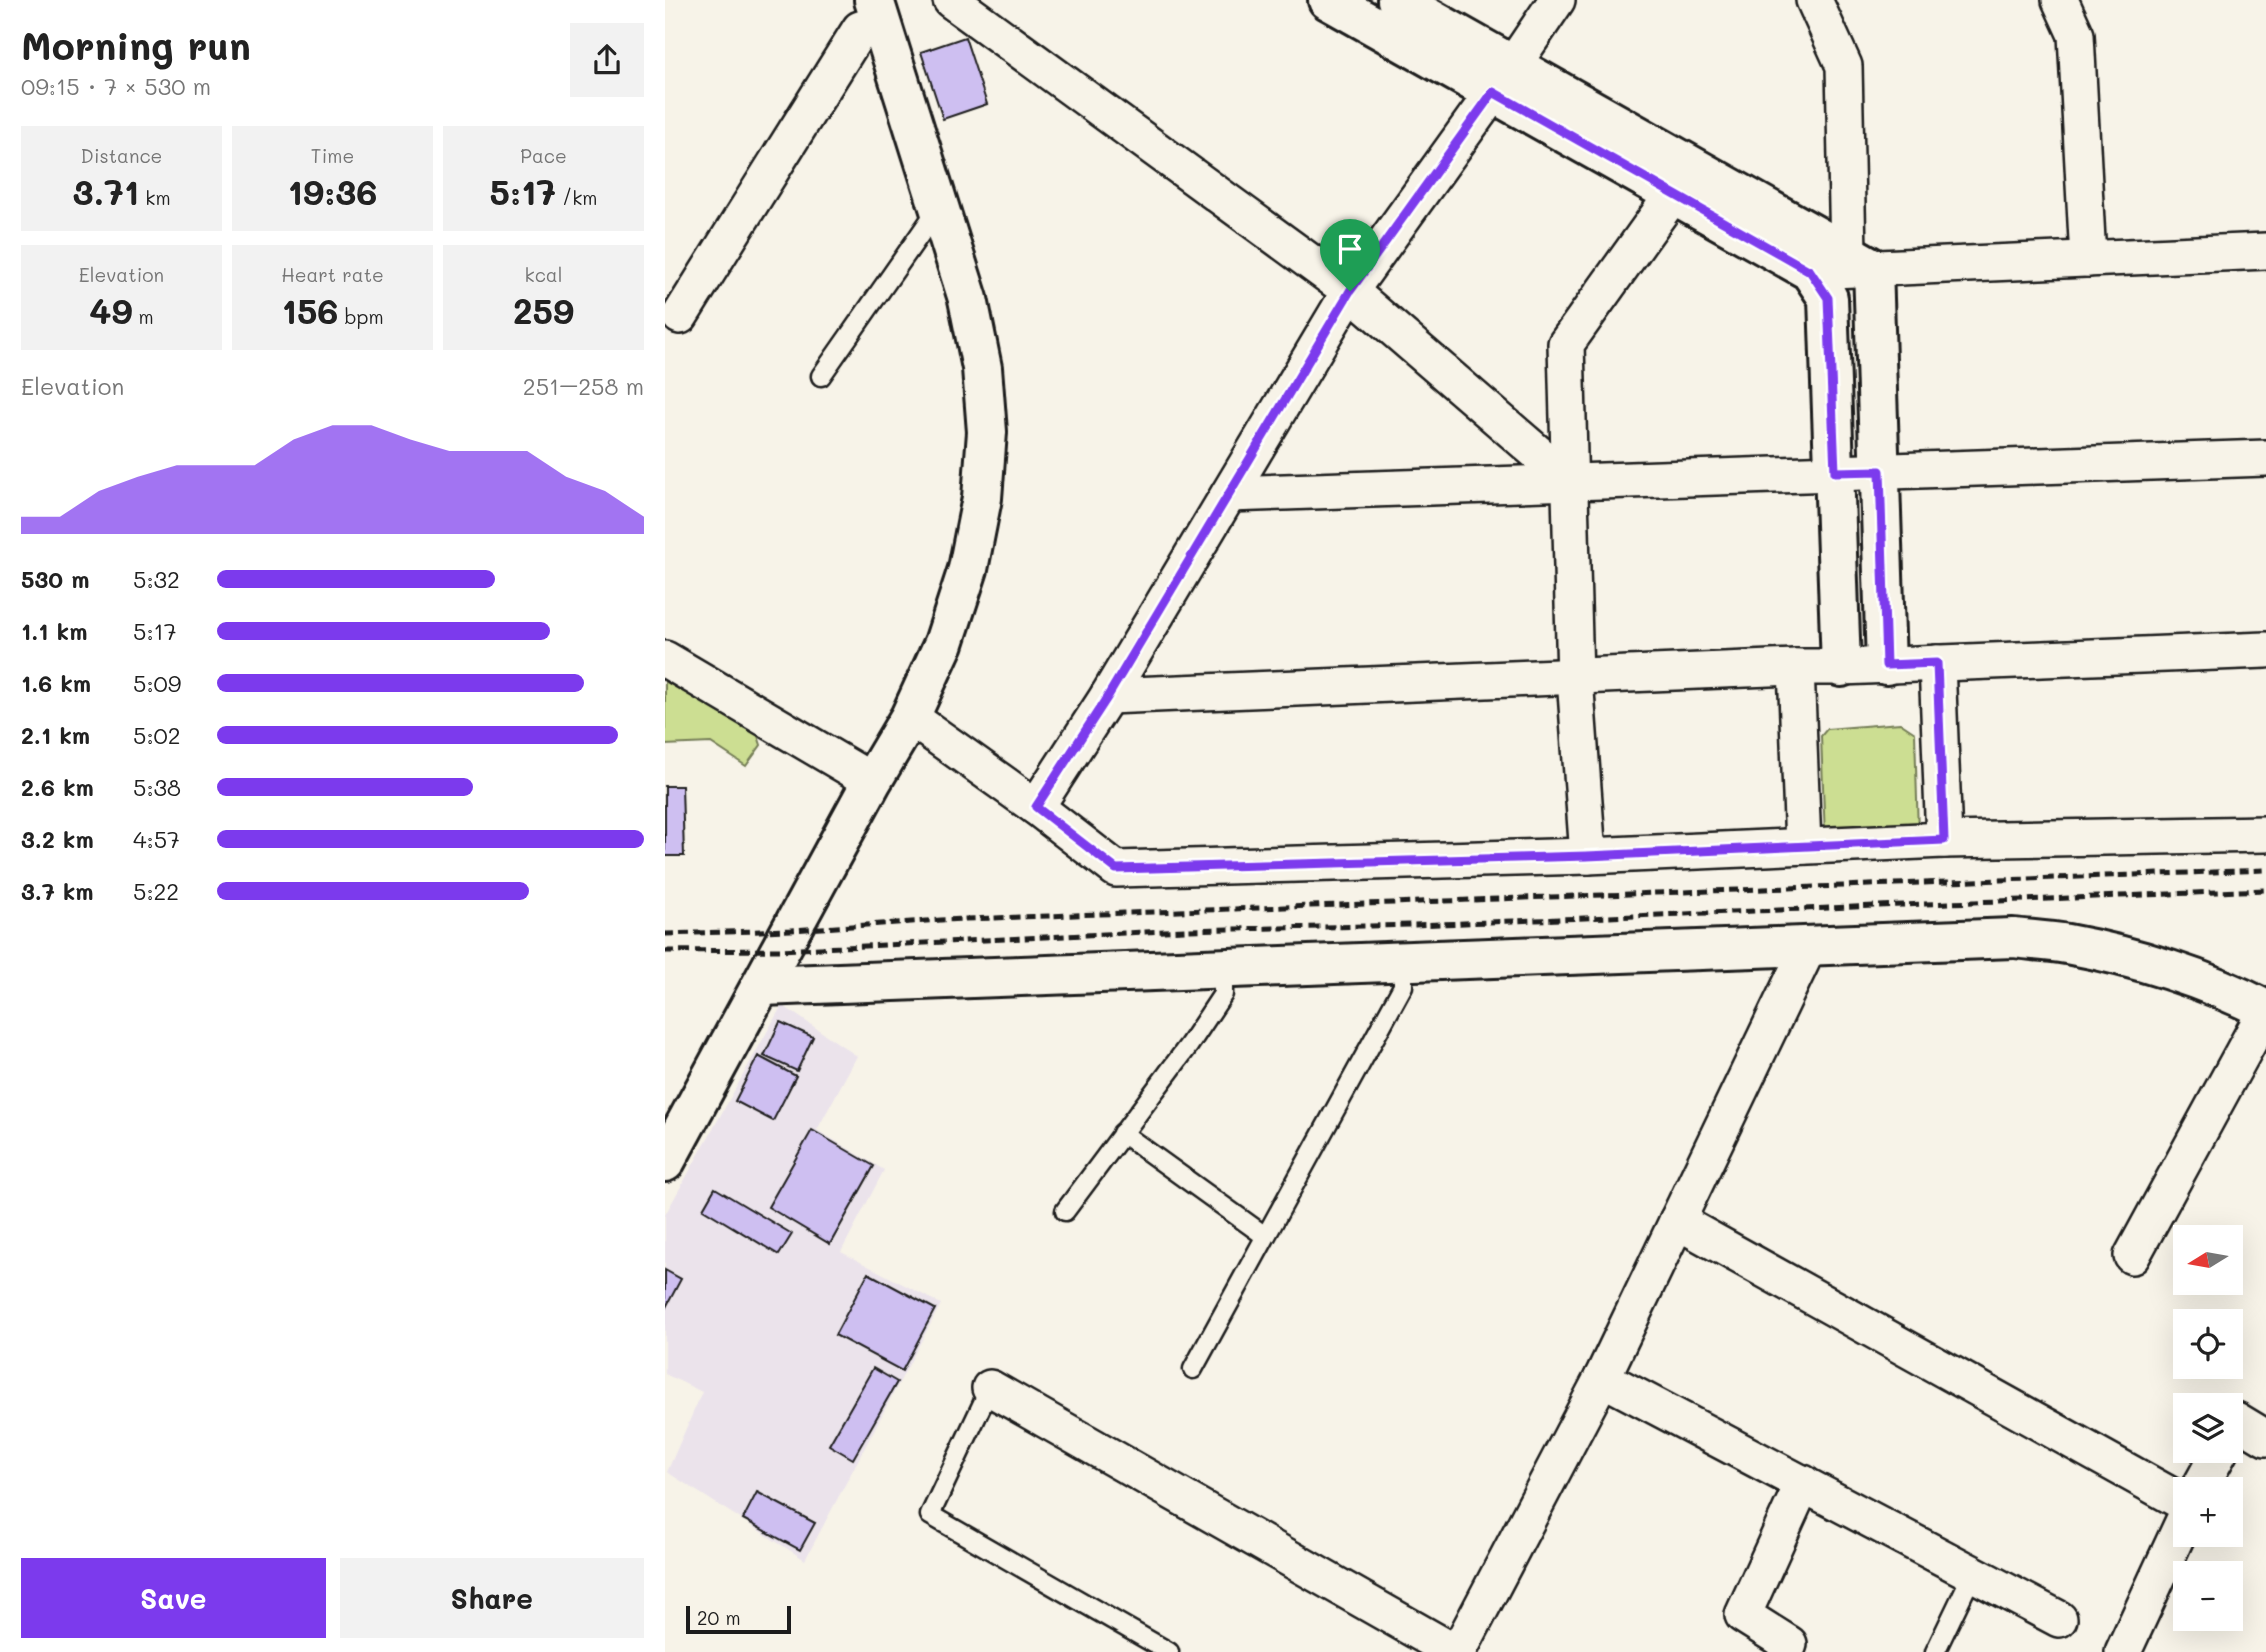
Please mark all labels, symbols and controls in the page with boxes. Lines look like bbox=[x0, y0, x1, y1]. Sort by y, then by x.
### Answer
text: Morning run bbox=[21, 20, 251, 70]
button: share bbox=[570, 23, 644, 97]
text: 09:15 · 7 × 530 m bbox=[21, 71, 211, 101]
text: Distance bbox=[81, 143, 162, 168]
text: Time bbox=[311, 143, 354, 168]
text: Pace bbox=[520, 143, 567, 168]
text: 3.71 bbox=[72, 168, 139, 214]
text: 19:36 bbox=[288, 168, 377, 214]
text: 5:17 bbox=[490, 168, 556, 214]
text: km bbox=[139, 185, 171, 210]
text: /km bbox=[556, 185, 597, 210]
pin bbox=[1320, 219, 1380, 291]
icon: arrive bbox=[1331, 230, 1369, 268]
text: Elevation bbox=[79, 262, 164, 287]
text: Heart rate bbox=[281, 262, 384, 287]
text: kcal bbox=[525, 262, 562, 287]
text: 49 bbox=[89, 287, 133, 333]
text: 156 bbox=[281, 287, 339, 333]
text: 259 bbox=[513, 287, 574, 333]
text: m bbox=[133, 304, 154, 329]
text: bpm bbox=[339, 304, 384, 329]
text: Elevation bbox=[21, 371, 124, 401]
text: 251–258 m bbox=[523, 371, 644, 401]
text: 530 m bbox=[21, 564, 90, 594]
text: 5:32 bbox=[133, 564, 180, 594]
text: 1.1 km bbox=[21, 616, 87, 646]
text: 5:17 bbox=[133, 616, 177, 646]
text: 1.6 km bbox=[21, 668, 91, 698]
text: 5:09 bbox=[133, 668, 181, 698]
text: 2.1 km bbox=[21, 720, 90, 750]
text: 5:02 bbox=[133, 720, 181, 750]
text: 2.6 km bbox=[21, 772, 94, 802]
text: 5:38 bbox=[133, 772, 181, 802]
text: 3.2 km bbox=[21, 824, 94, 854]
text: 4:57 bbox=[133, 824, 180, 854]
text: 3.7 km bbox=[21, 876, 94, 906]
text: 5:22 bbox=[133, 876, 179, 906]
north arrow bbox=[2173, 1225, 2243, 1295]
map controls bbox=[2173, 1225, 2243, 1631]
button: locate bbox=[2173, 1309, 2243, 1379]
button: layers bbox=[2173, 1393, 2243, 1463]
button: + bbox=[2173, 1477, 2243, 1547]
button: Save bbox=[21, 1558, 326, 1638]
button: Share bbox=[340, 1558, 644, 1638]
button: − bbox=[2173, 1561, 2243, 1631]
scale bar bbox=[686, 1603, 791, 1635]
text: 20 m bbox=[697, 1605, 741, 1630]

